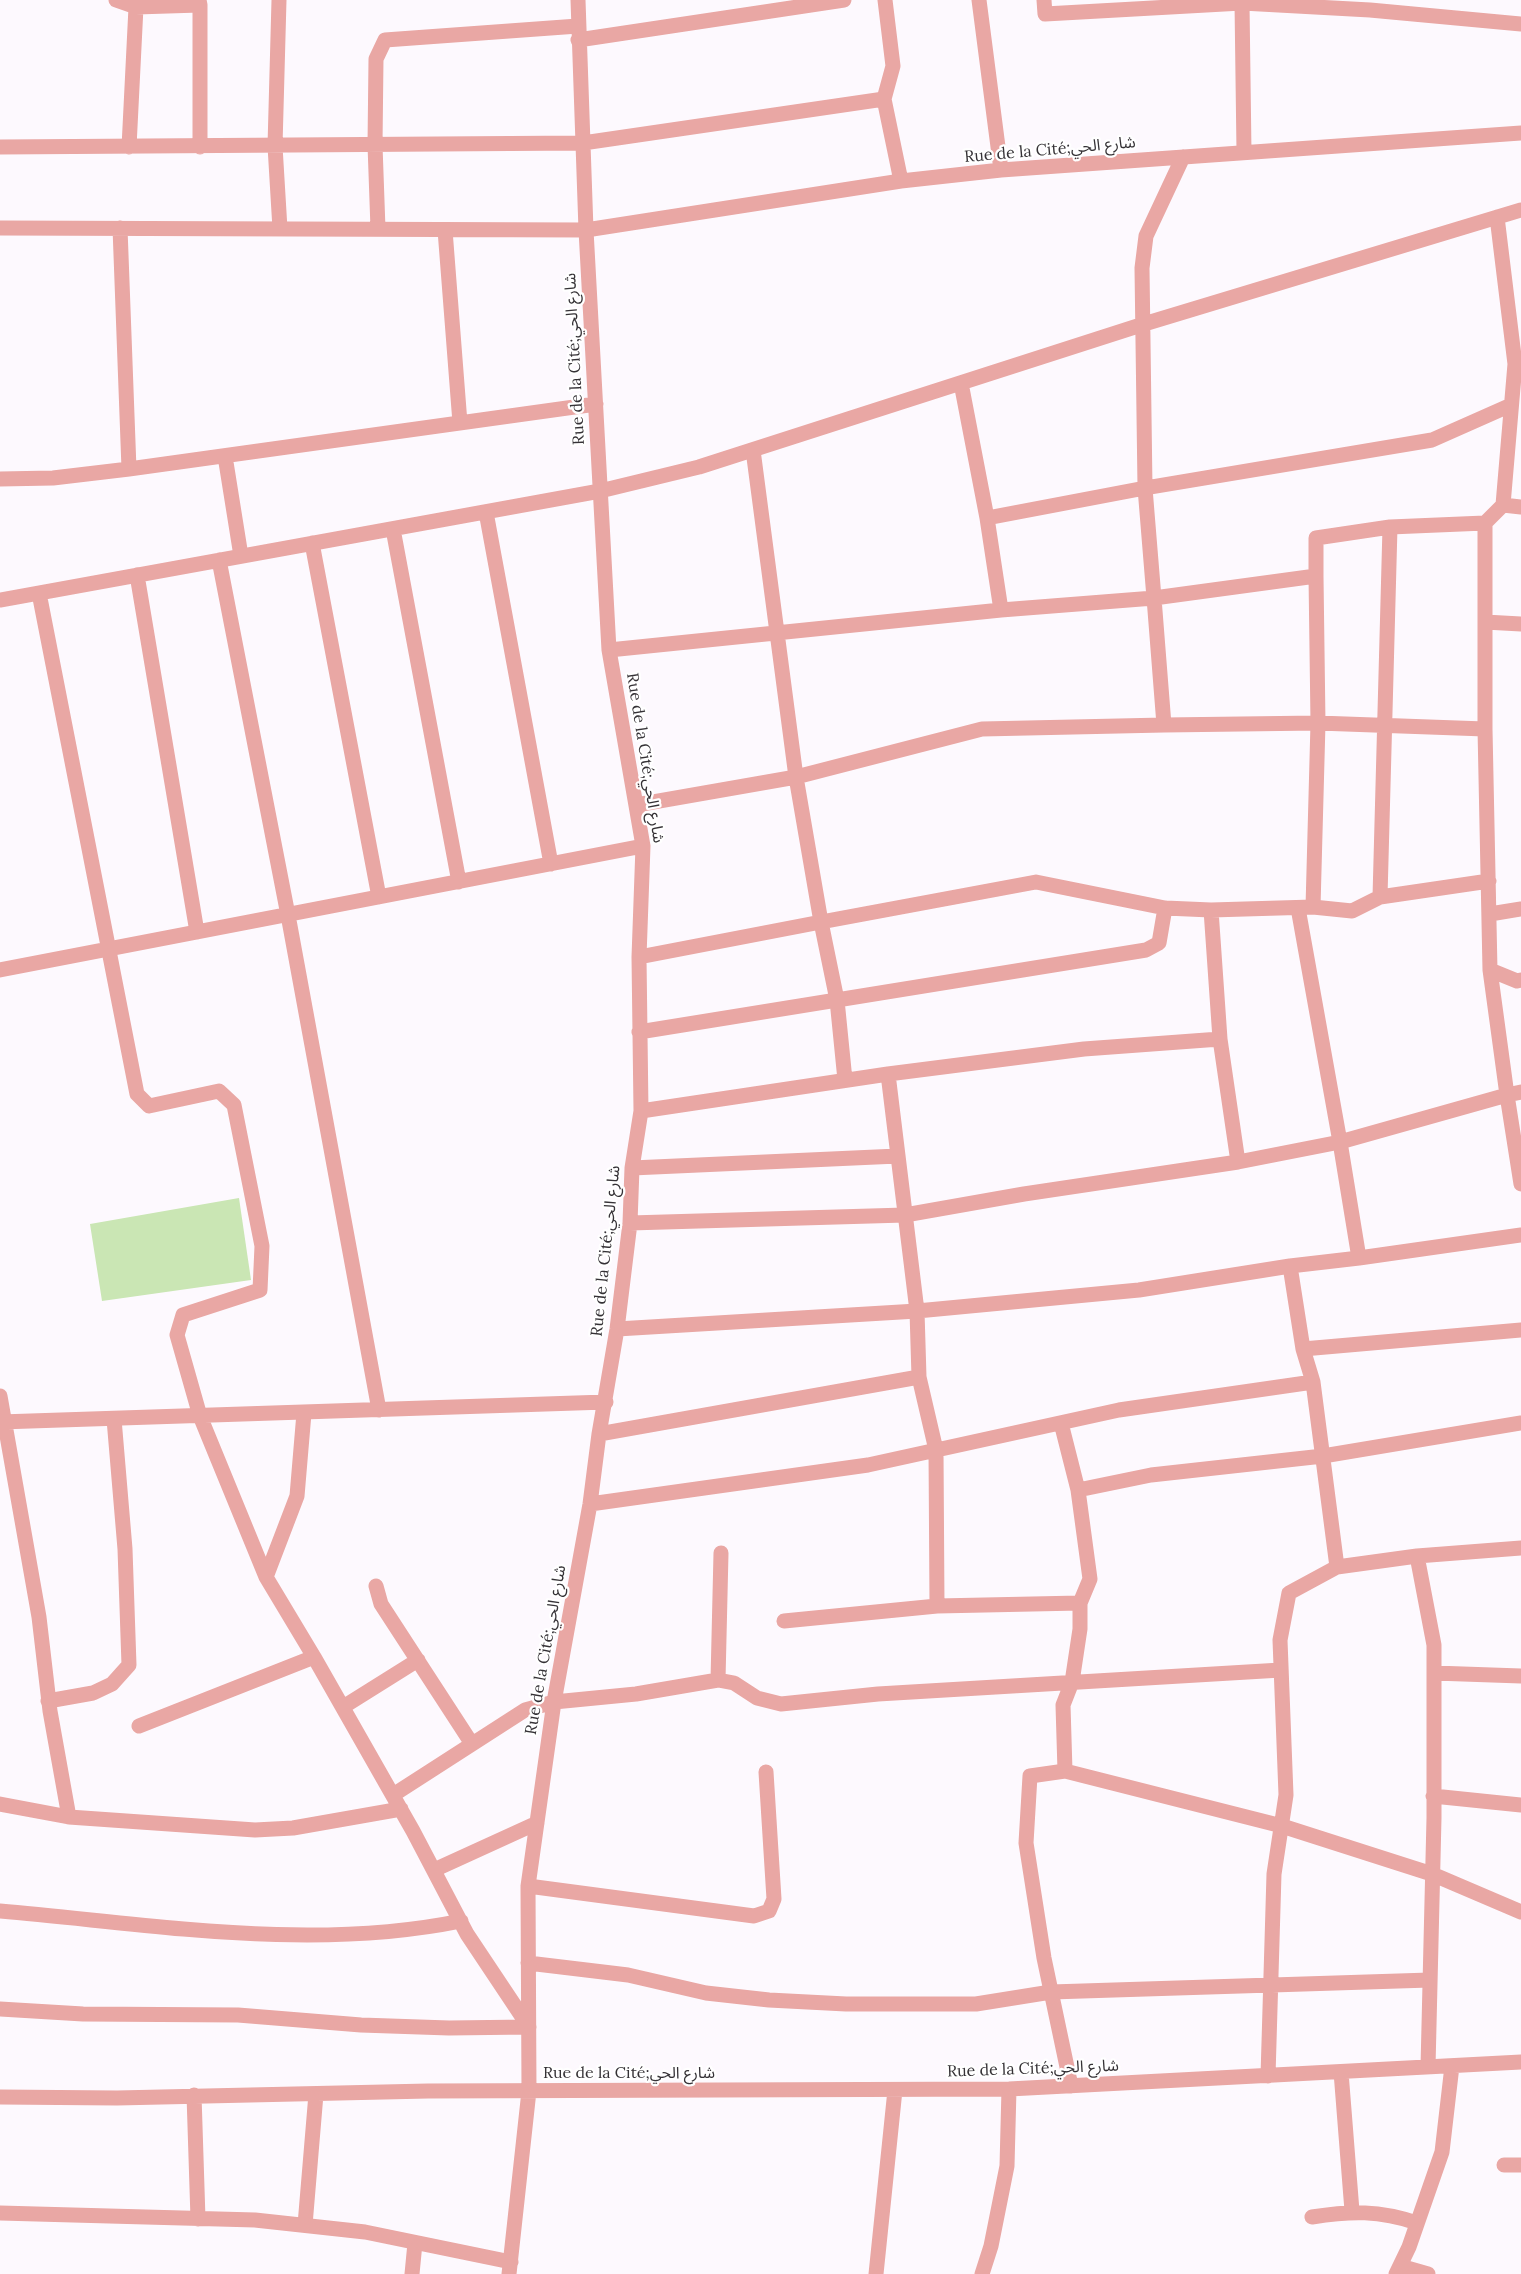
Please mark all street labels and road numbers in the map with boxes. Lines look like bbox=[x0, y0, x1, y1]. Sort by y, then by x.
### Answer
street label: Rue de la Cité;شارع الحي bbox=[963, 133, 1137, 167]
street label: Rue de la Cité;شارع الحي bbox=[561, 273, 589, 445]
street label: Rue de la Cité;شارع الحي bbox=[622, 672, 668, 844]
street label: Rue de la Cité;شارع الحي bbox=[587, 1164, 625, 1338]
street label: Rue de la Cité;شارع الحي bbox=[522, 1564, 570, 1736]
street label: Rue de la Cité;شارع الحي bbox=[947, 2056, 1119, 2082]
street label: Rue de la Cité;شارع الحي bbox=[543, 2063, 715, 2083]

